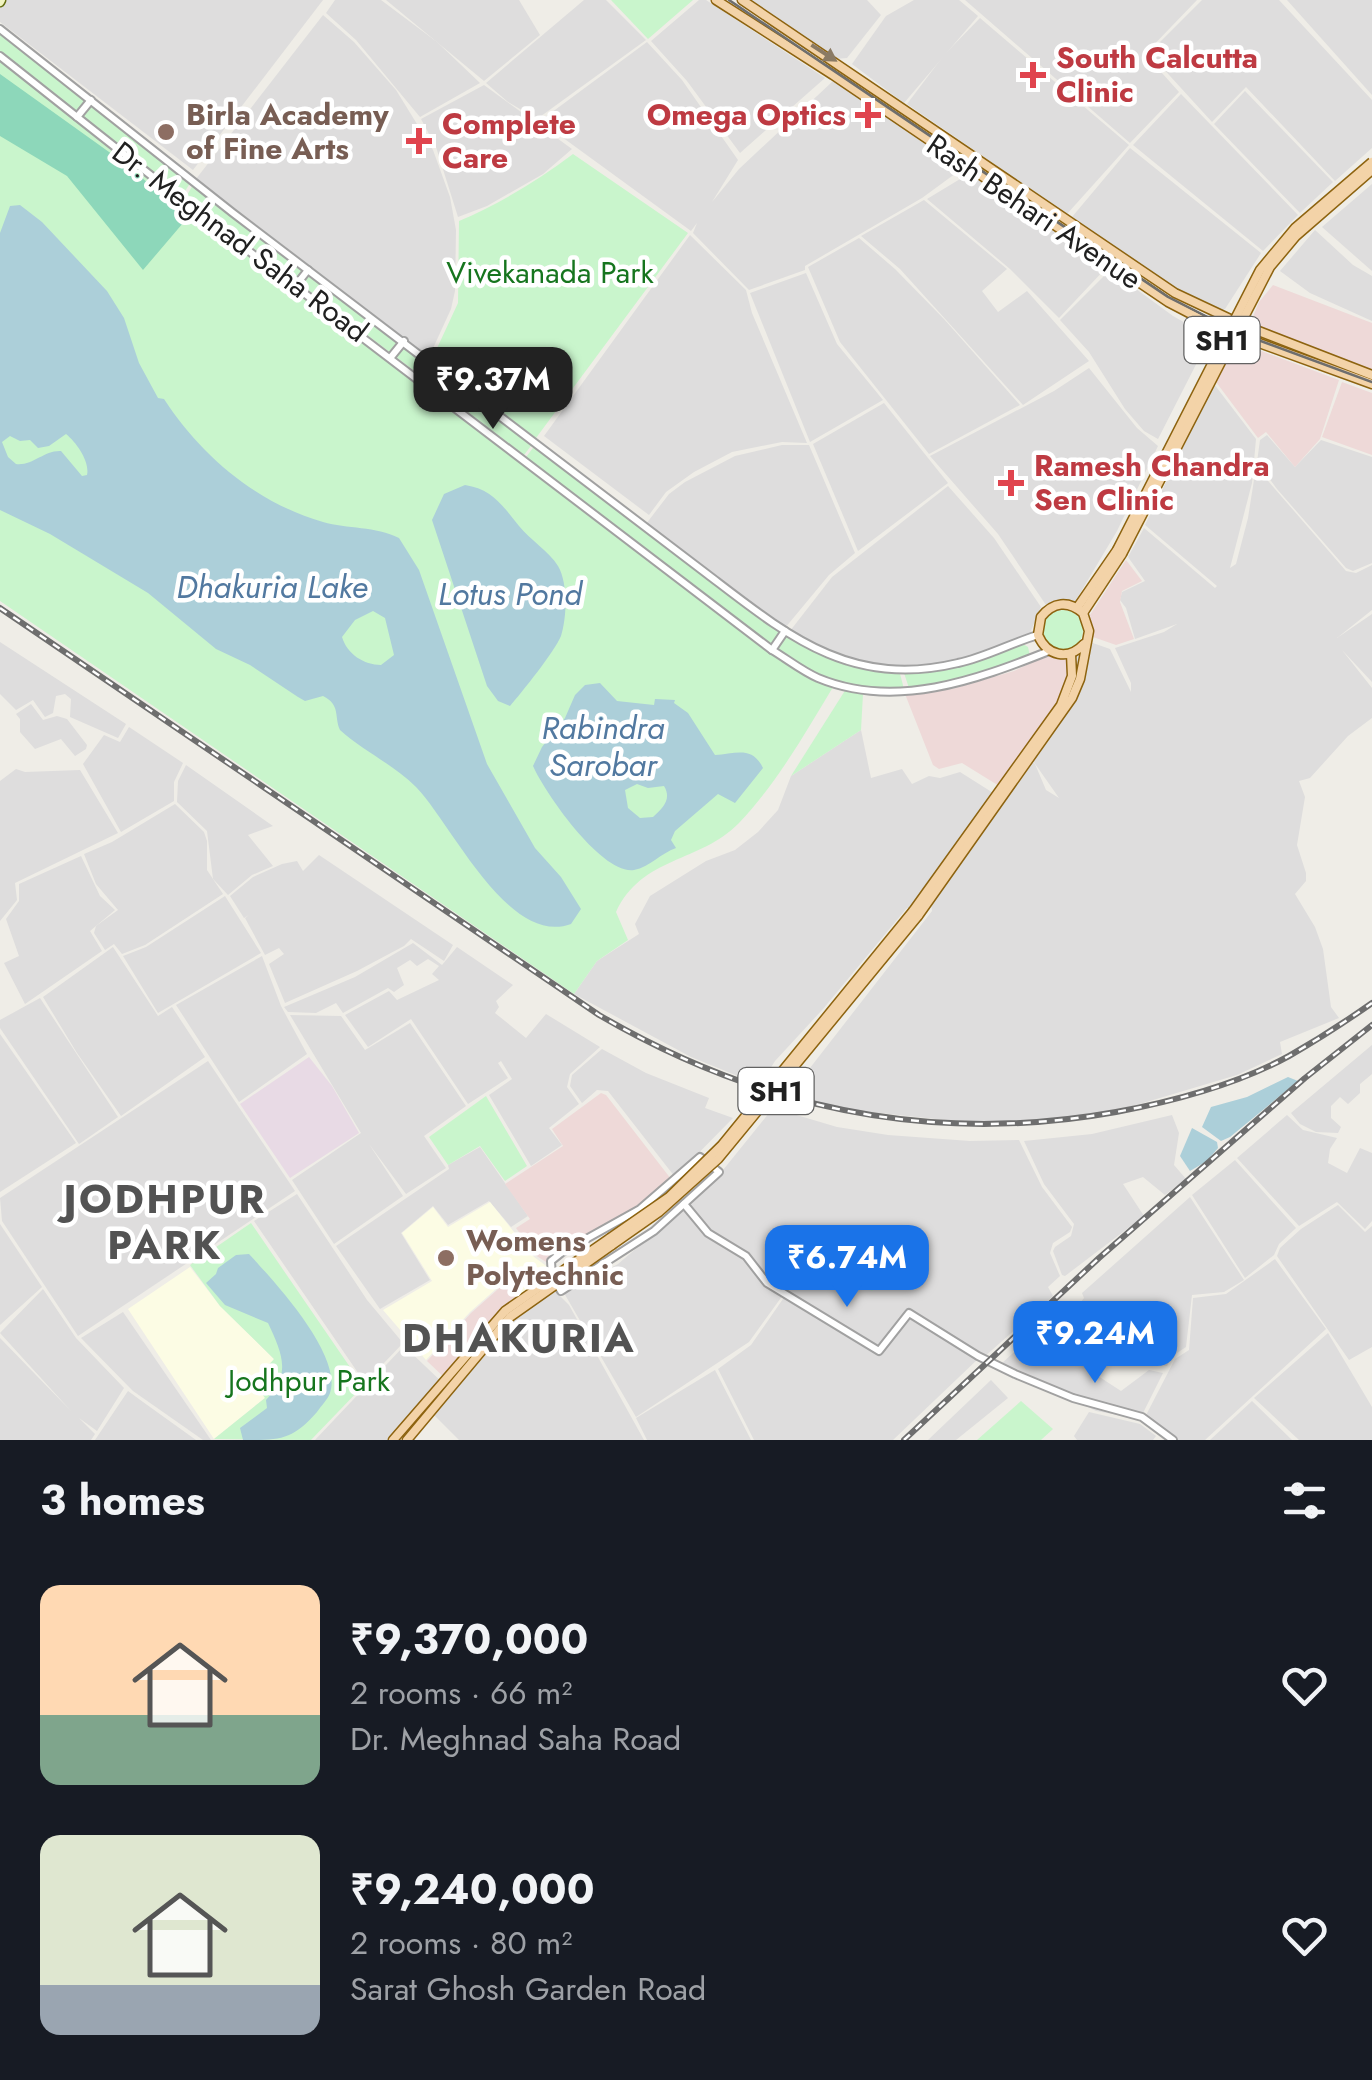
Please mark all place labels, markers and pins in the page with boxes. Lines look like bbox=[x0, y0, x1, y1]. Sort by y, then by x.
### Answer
place label: South Calcutta Clinic bbox=[1056, 36, 1258, 113]
marker: South Calcutta Clinic bbox=[1020, 62, 1046, 88]
place label: Birla Academy of Fine Arts bbox=[186, 93, 389, 170]
place label: Omega Optics bbox=[647, 93, 846, 136]
place label: Complete Care bbox=[442, 102, 576, 179]
marker: Omega Optics bbox=[855, 102, 881, 128]
marker: Birla Academy of Fine Arts bbox=[155, 121, 177, 143]
marker: Complete Care bbox=[406, 128, 432, 154]
pin: ₹9.37M bbox=[412, 347, 574, 432]
place label: Ramesh Chandra Sen Clinic bbox=[1034, 444, 1270, 521]
marker: Ramesh Chandra Sen Clinic bbox=[998, 470, 1024, 496]
place label: Womens Polytechnic bbox=[466, 1219, 624, 1296]
pin: ₹6.74M bbox=[766, 1225, 928, 1310]
marker: Womens Polytechnic bbox=[435, 1247, 457, 1269]
pin: ₹9.24M bbox=[1014, 1301, 1176, 1386]

